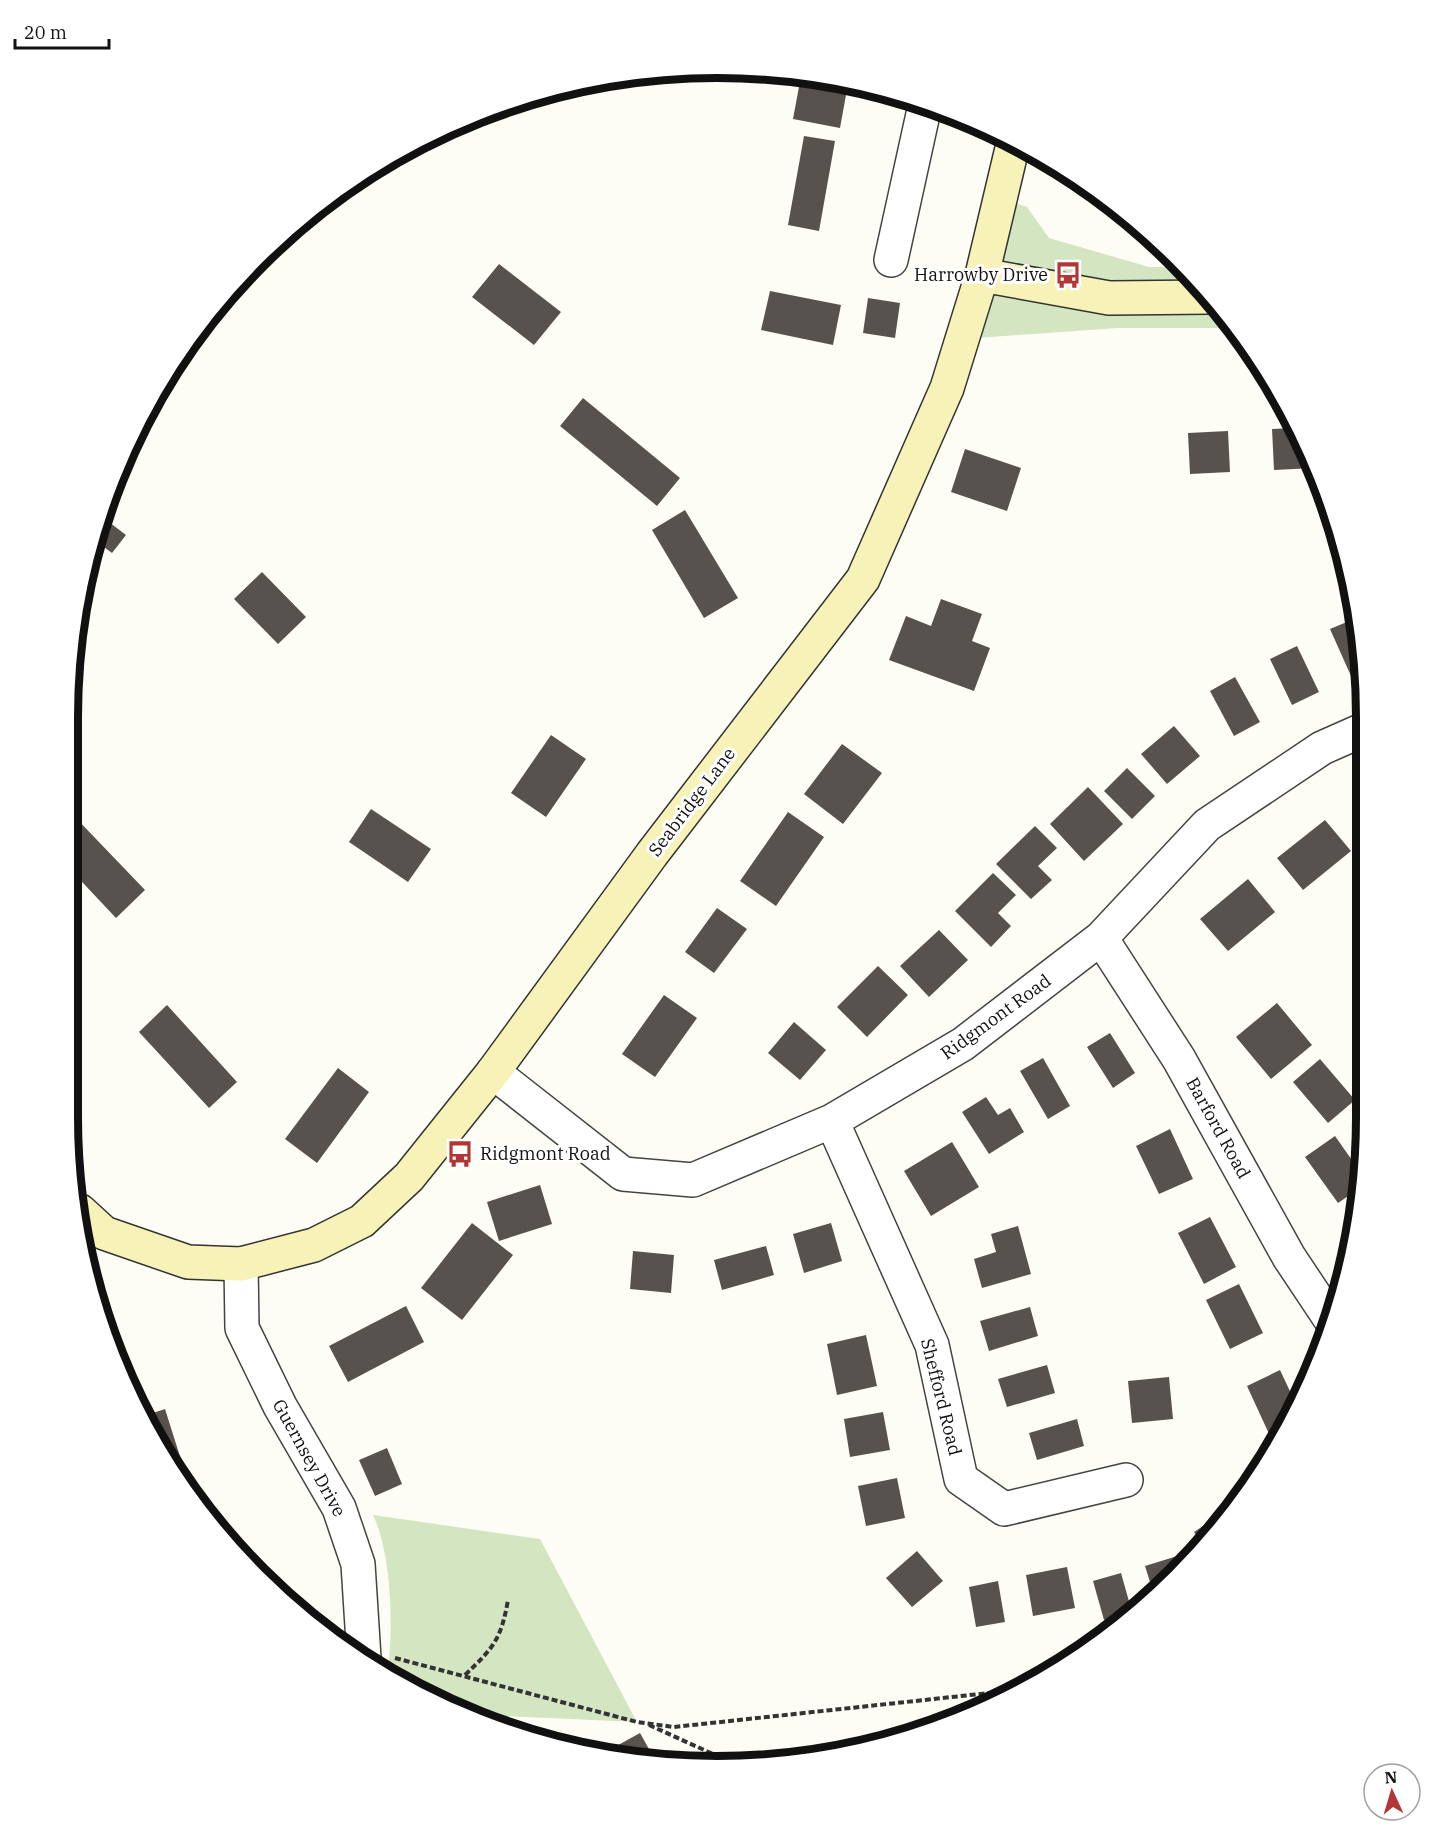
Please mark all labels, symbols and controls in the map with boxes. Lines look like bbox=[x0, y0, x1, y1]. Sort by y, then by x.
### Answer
scale bar bbox=[15, 12, 110, 50]
text: 20 m bbox=[24, 21, 67, 44]
bus stop icon: Harrowby Drive bbox=[1053, 260, 1083, 290]
place label: Harrowby Drive bbox=[914, 263, 1048, 286]
street label: Seabridge Lane bbox=[643, 743, 740, 861]
street label: Ridgmont Road bbox=[936, 969, 1055, 1064]
street label: Barford Road bbox=[1181, 1073, 1256, 1183]
bus stop icon: Ridgmont Road bbox=[445, 1139, 475, 1169]
place label: Ridgmont Road bbox=[480, 1142, 611, 1165]
street label: Shefford Road bbox=[916, 1336, 967, 1458]
street label: Guernsey Drive bbox=[268, 1395, 351, 1521]
north arrow bbox=[1362, 1762, 1422, 1822]
text: N bbox=[1384, 1767, 1398, 1787]

